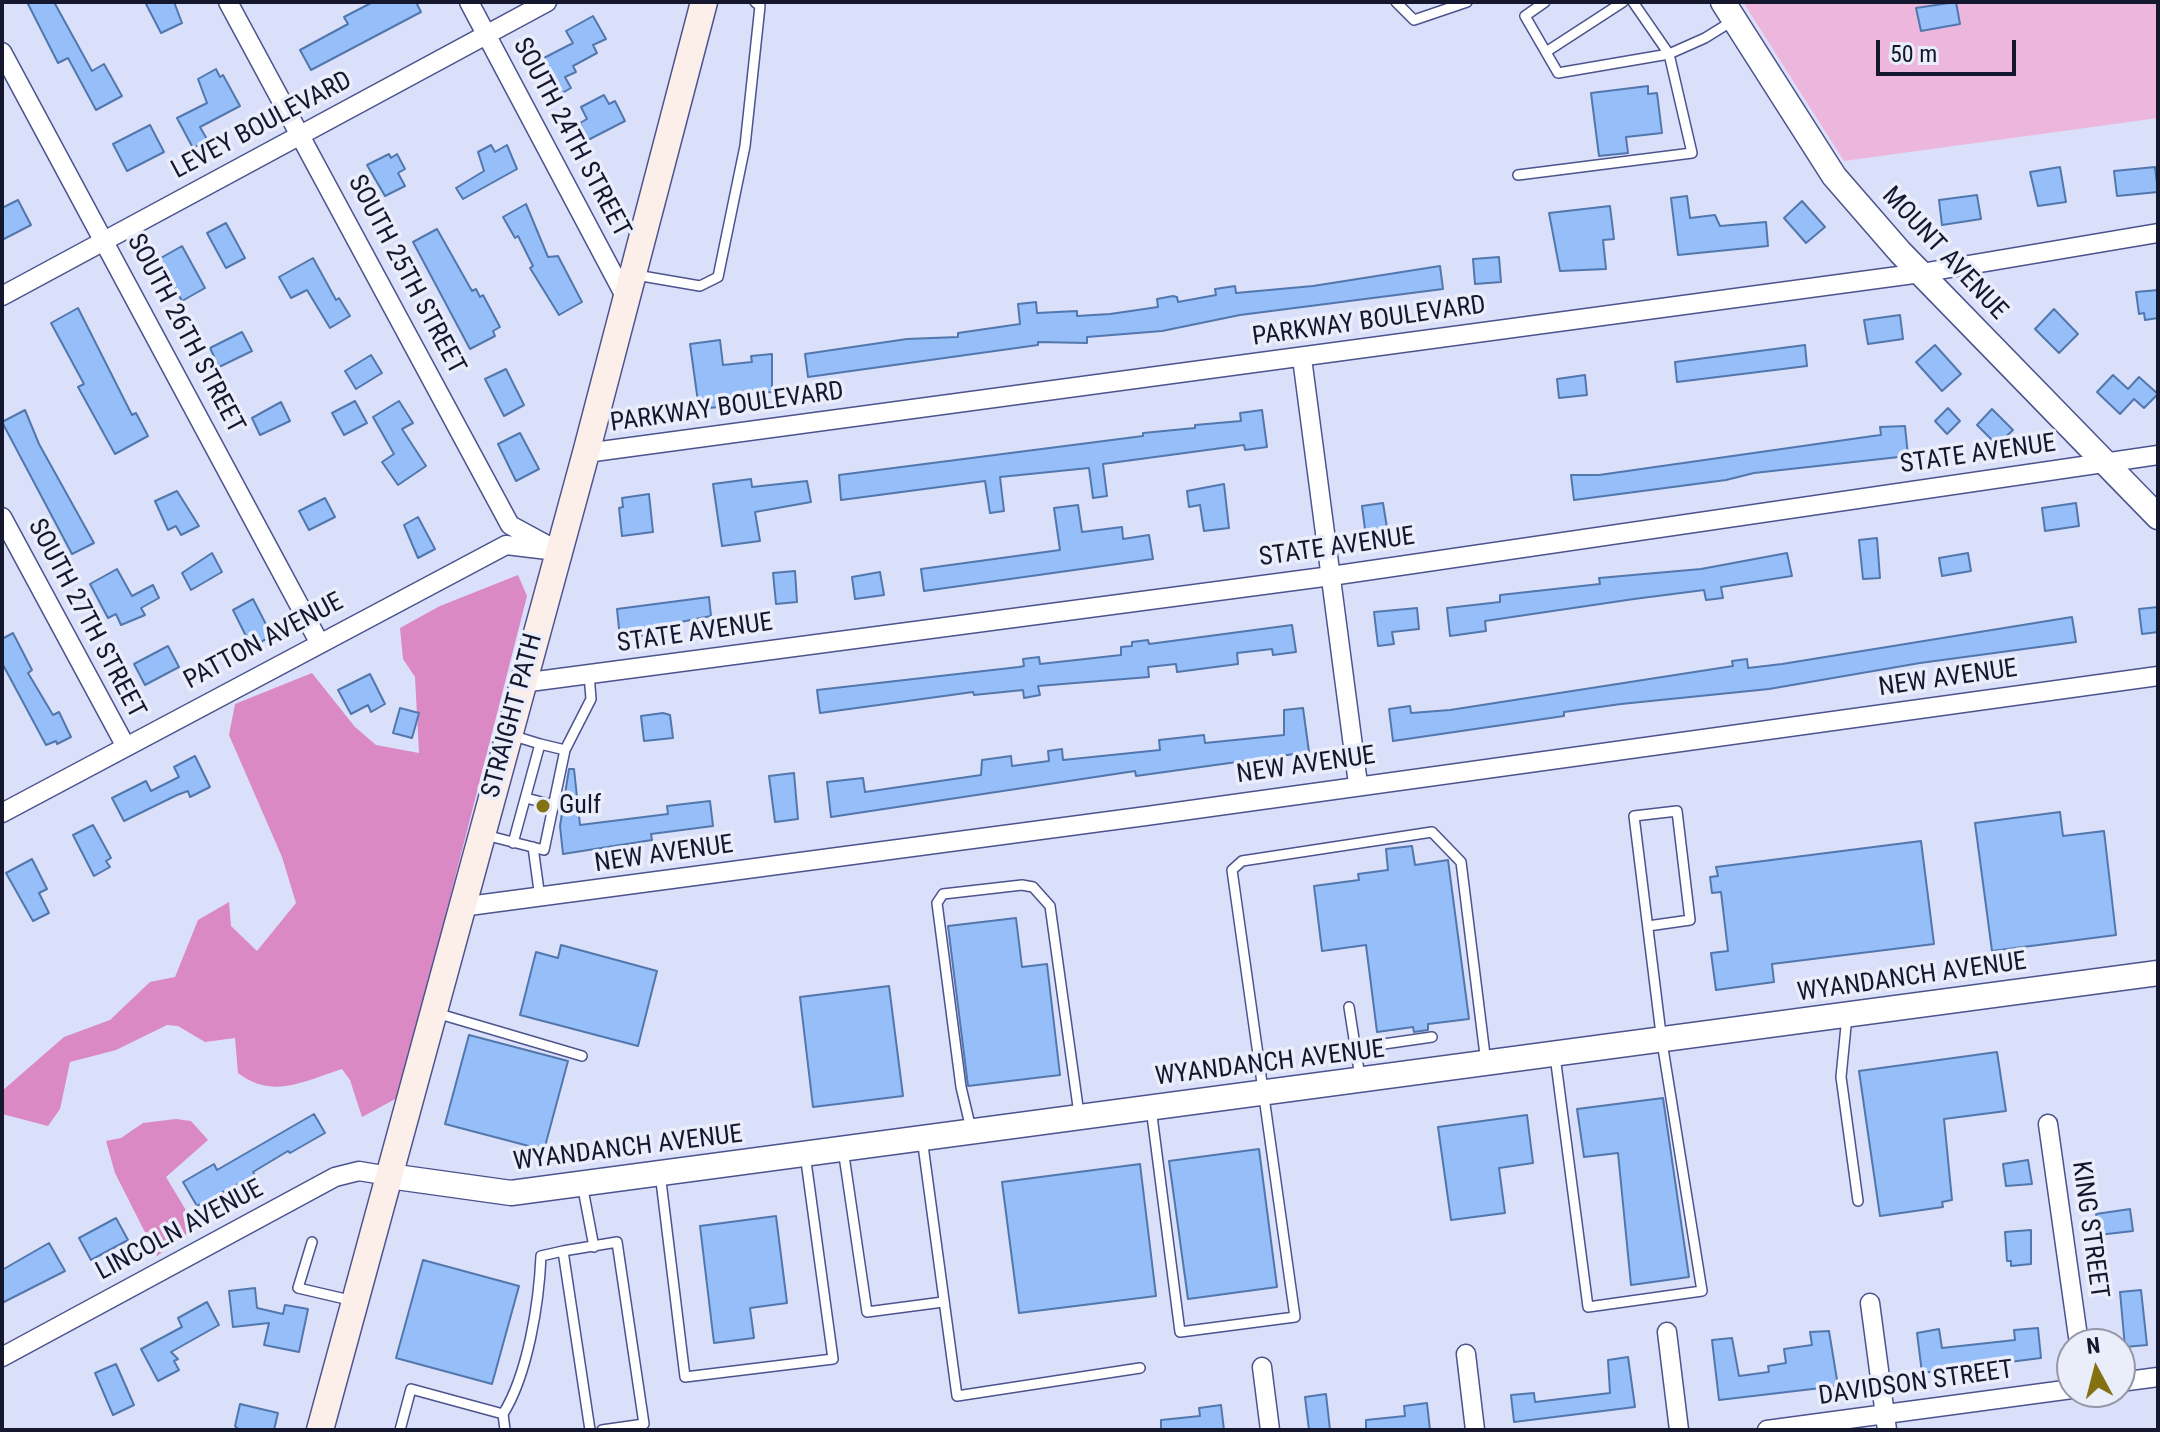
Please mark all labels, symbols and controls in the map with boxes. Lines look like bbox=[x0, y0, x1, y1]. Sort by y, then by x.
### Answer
scale bar bbox=[1880, 24, 2020, 74]
street label: SOUTH 24TH STREET bbox=[505, 33, 637, 243]
text: 50 m bbox=[1890, 40, 1937, 68]
street label: LEVEY BOULEVARD bbox=[167, 65, 357, 187]
street label: SOUTH 25TH STREET bbox=[340, 170, 472, 380]
street label: MOUNT AVENUE bbox=[1875, 181, 2013, 327]
street label: SOUTH 26TH STREET bbox=[119, 229, 251, 439]
street label: PARKWAY BOULEVARD bbox=[1250, 290, 1488, 354]
street label: PARKWAY BOULEVARD bbox=[608, 376, 846, 440]
street label: STATE AVENUE bbox=[1898, 429, 2058, 481]
street label: SOUTH 27TH STREET bbox=[20, 514, 152, 724]
street label: STATE AVENUE bbox=[1257, 522, 1417, 574]
street label: PATTON AVENUE bbox=[179, 587, 349, 697]
street label: STATE AVENUE bbox=[615, 608, 775, 660]
street label: STRAIGHT PATH bbox=[476, 631, 550, 801]
street label: NEW AVENUE bbox=[1877, 654, 2019, 704]
street label: NEW AVENUE bbox=[1235, 741, 1377, 791]
place label: Gulf bbox=[559, 790, 601, 822]
marker: Gulf bbox=[534, 797, 552, 815]
street label: NEW AVENUE bbox=[593, 830, 735, 880]
street label: WYANDANCH AVENUE bbox=[1796, 946, 2028, 1010]
street label: WYANDANCH AVENUE bbox=[1154, 1034, 1386, 1094]
street label: WYANDANCH AVENUE bbox=[512, 1119, 744, 1179]
street label: KING STREET bbox=[2064, 1159, 2114, 1301]
street label: LINCOLN AVENUE bbox=[91, 1174, 269, 1288]
north arrow bbox=[2056, 1328, 2136, 1408]
text: N bbox=[2085, 1332, 2101, 1359]
street label: DAVIDSON STREET bbox=[1817, 1355, 2015, 1413]

